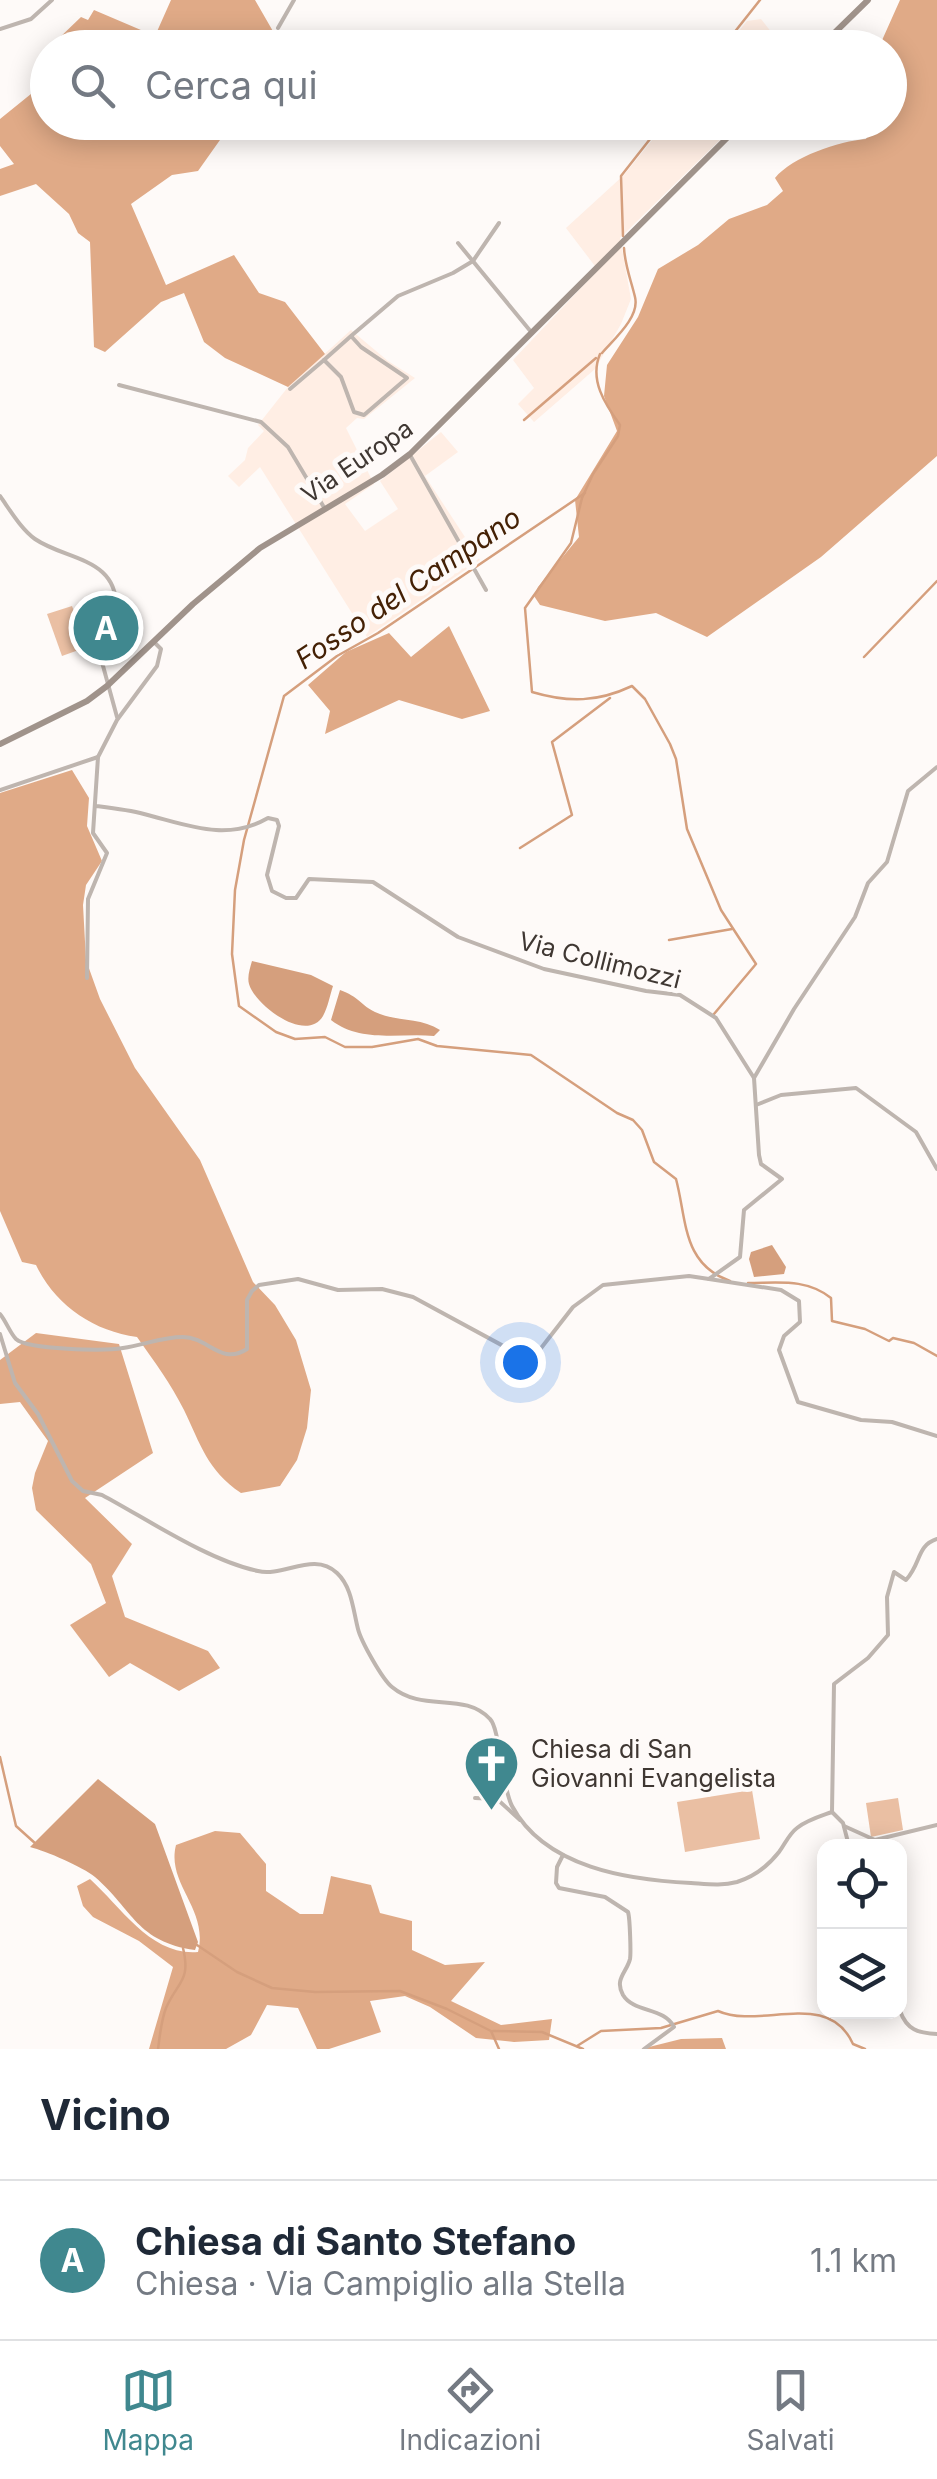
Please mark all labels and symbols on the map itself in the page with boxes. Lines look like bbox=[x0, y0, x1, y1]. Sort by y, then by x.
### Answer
street label: Via Europa bbox=[296, 413, 418, 509]
water label: Fosso del Campano bbox=[289, 500, 527, 676]
pin: A bbox=[74, 590, 138, 666]
street label: Via Collimozzi bbox=[516, 925, 684, 995]
your location bbox=[495, 1337, 546, 1388]
church icon: Chiesa di San Giovanni Evangelista bbox=[462, 1733, 522, 1812]
place label: Chiesa di San Giovanni Evangelista bbox=[531, 1734, 776, 1793]

